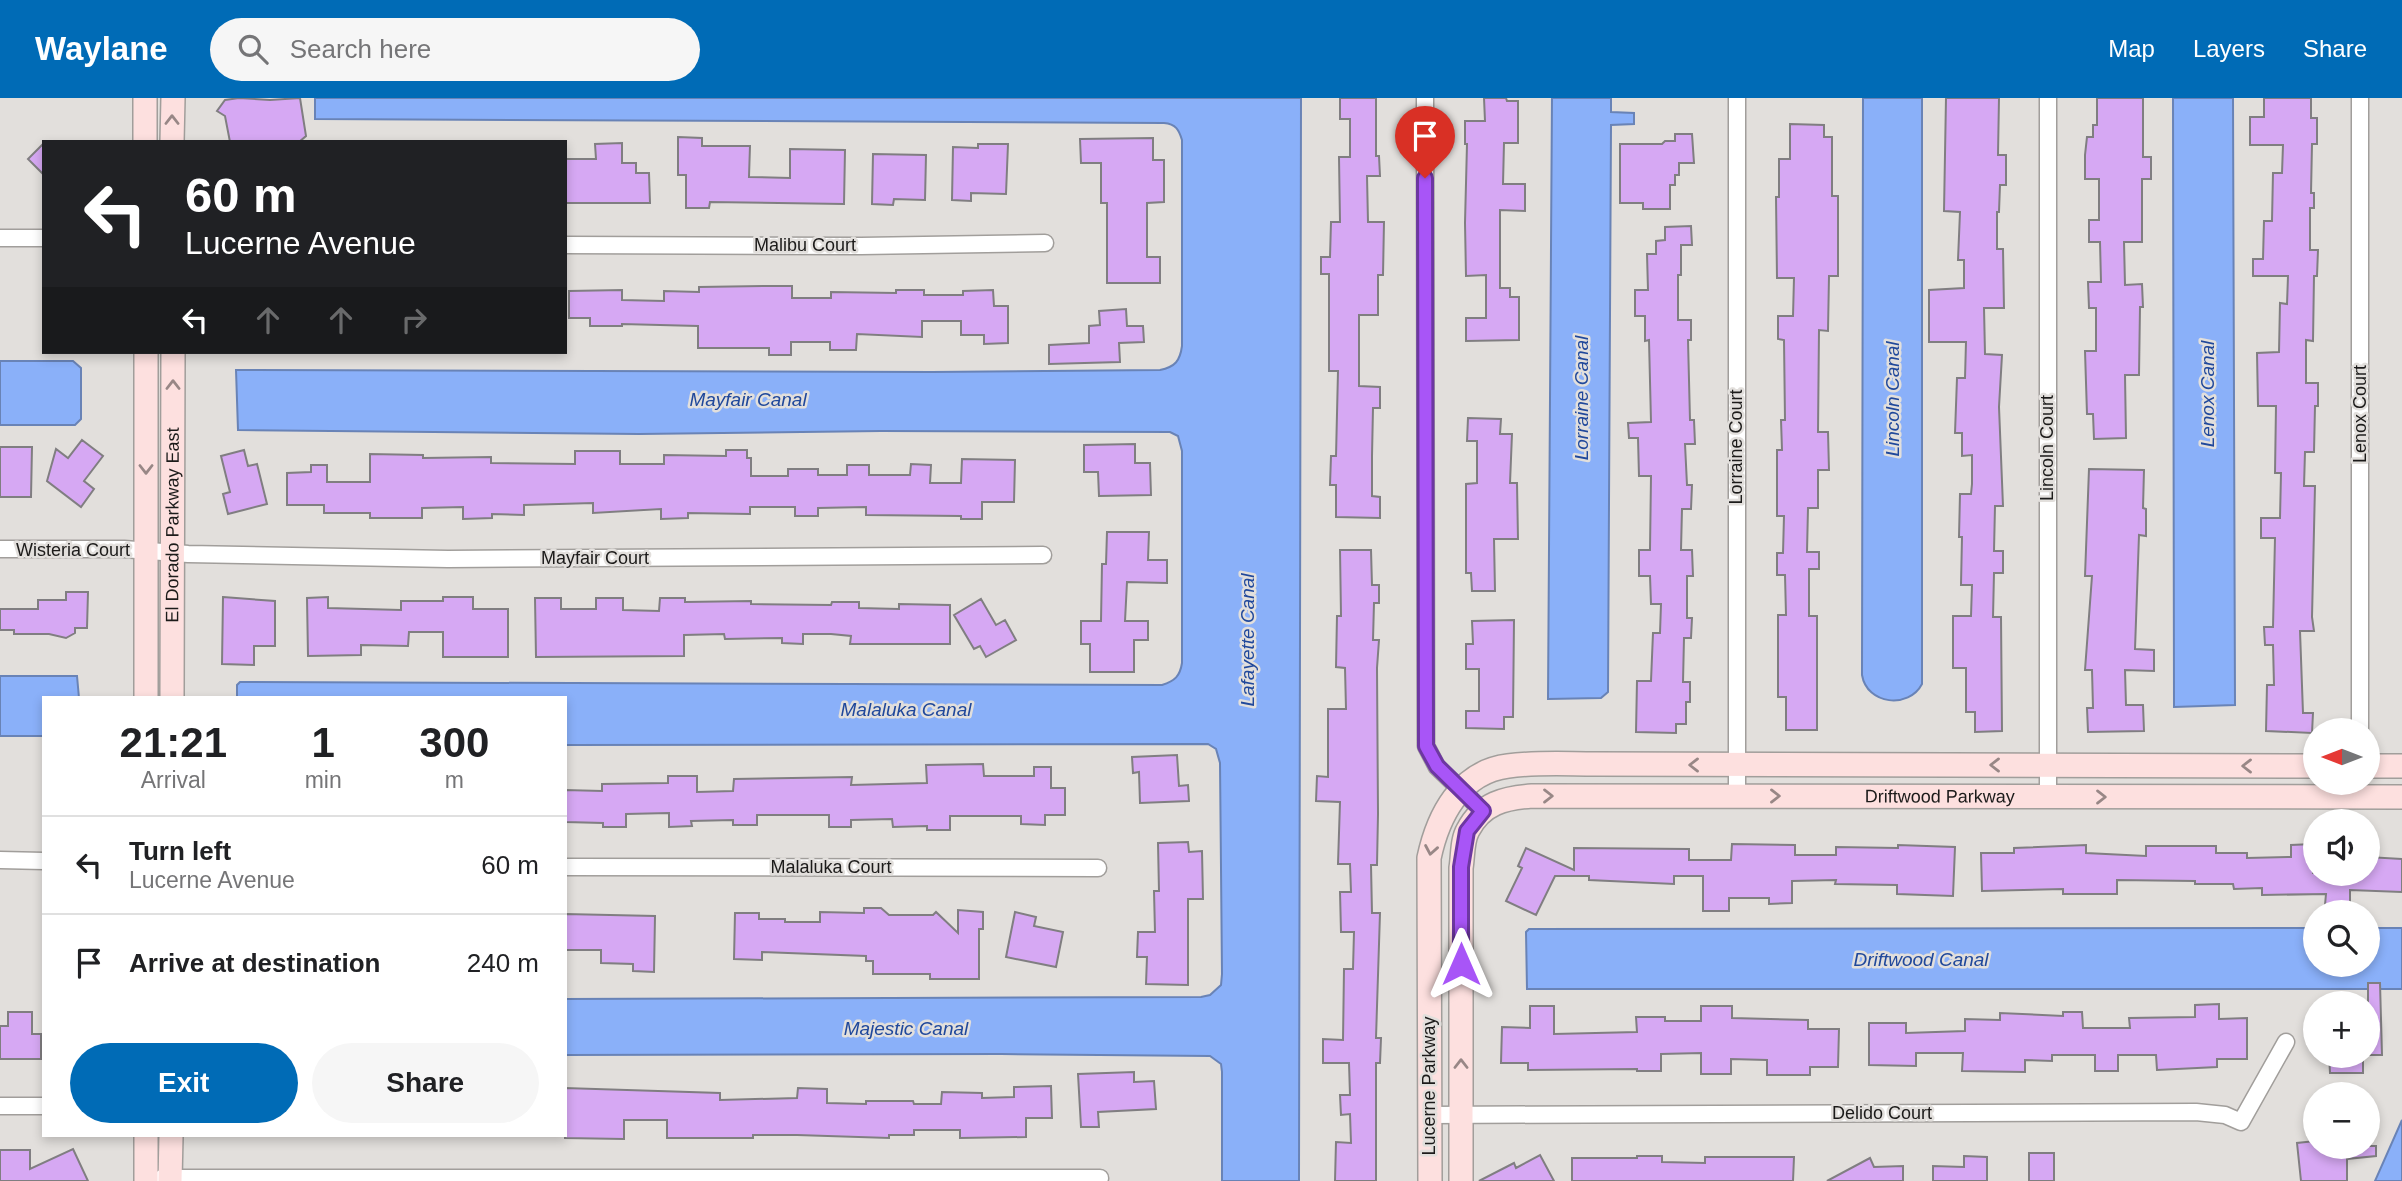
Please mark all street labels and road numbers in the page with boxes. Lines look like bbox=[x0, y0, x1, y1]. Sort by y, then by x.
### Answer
street label: Malibu Court bbox=[754, 235, 856, 255]
street label: Lenox Court bbox=[2350, 365, 2370, 463]
street label: Lorraine Court bbox=[1726, 389, 1746, 505]
street label: Lincoln Court bbox=[2037, 395, 2057, 501]
street label: El Dorado Parkway East bbox=[162, 427, 183, 623]
street label: Wisteria Court bbox=[16, 540, 130, 560]
street label: Mayfair Court bbox=[541, 548, 649, 568]
street label: Driftwood Parkway bbox=[1865, 786, 2015, 807]
street label: Malaluka Court bbox=[770, 857, 892, 877]
street label: Lucerne Parkway bbox=[1419, 1016, 1439, 1156]
street label: Delido Court bbox=[1832, 1103, 1932, 1123]

